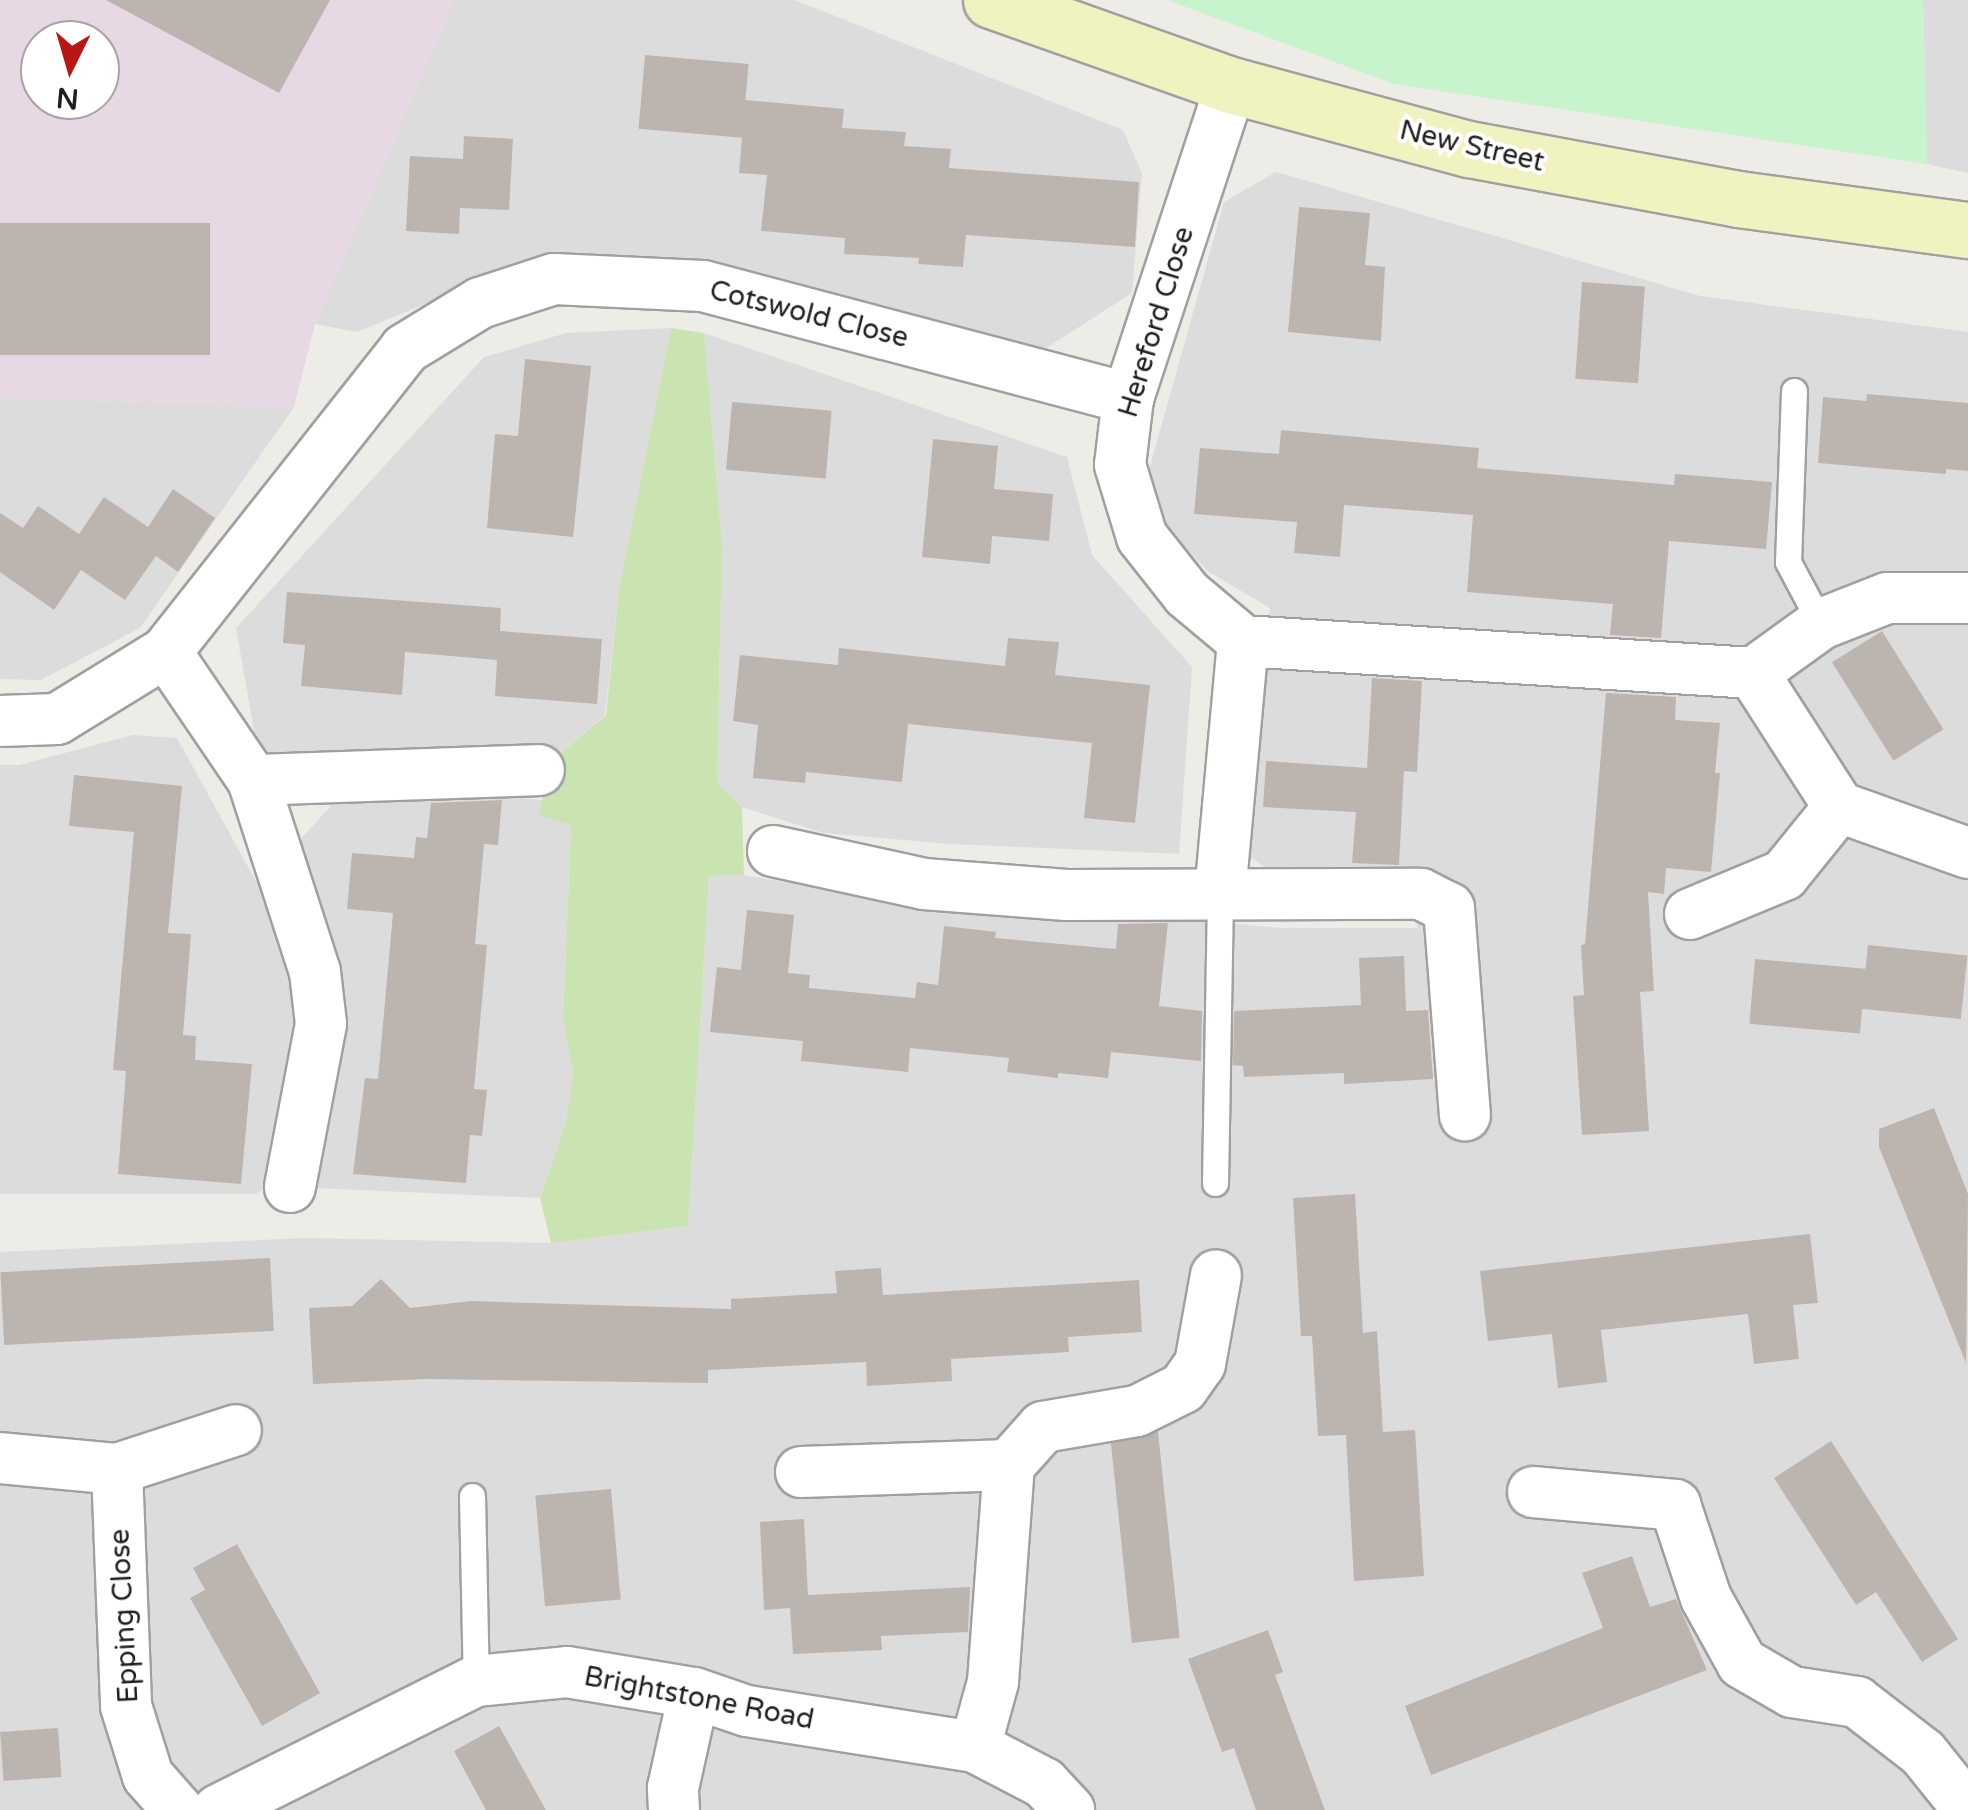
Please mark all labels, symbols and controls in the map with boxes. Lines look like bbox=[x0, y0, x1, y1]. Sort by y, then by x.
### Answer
north arrow bbox=[20, 20, 120, 120]
text: N bbox=[55, 80, 80, 116]
street label: New Street bbox=[1396, 113, 1548, 179]
street label: Hereford Close bbox=[1111, 223, 1201, 421]
street label: Cotswold Close bbox=[706, 273, 912, 355]
street label: Epping Close bbox=[103, 1528, 145, 1704]
street label: Brightstone Road bbox=[581, 1659, 817, 1737]

